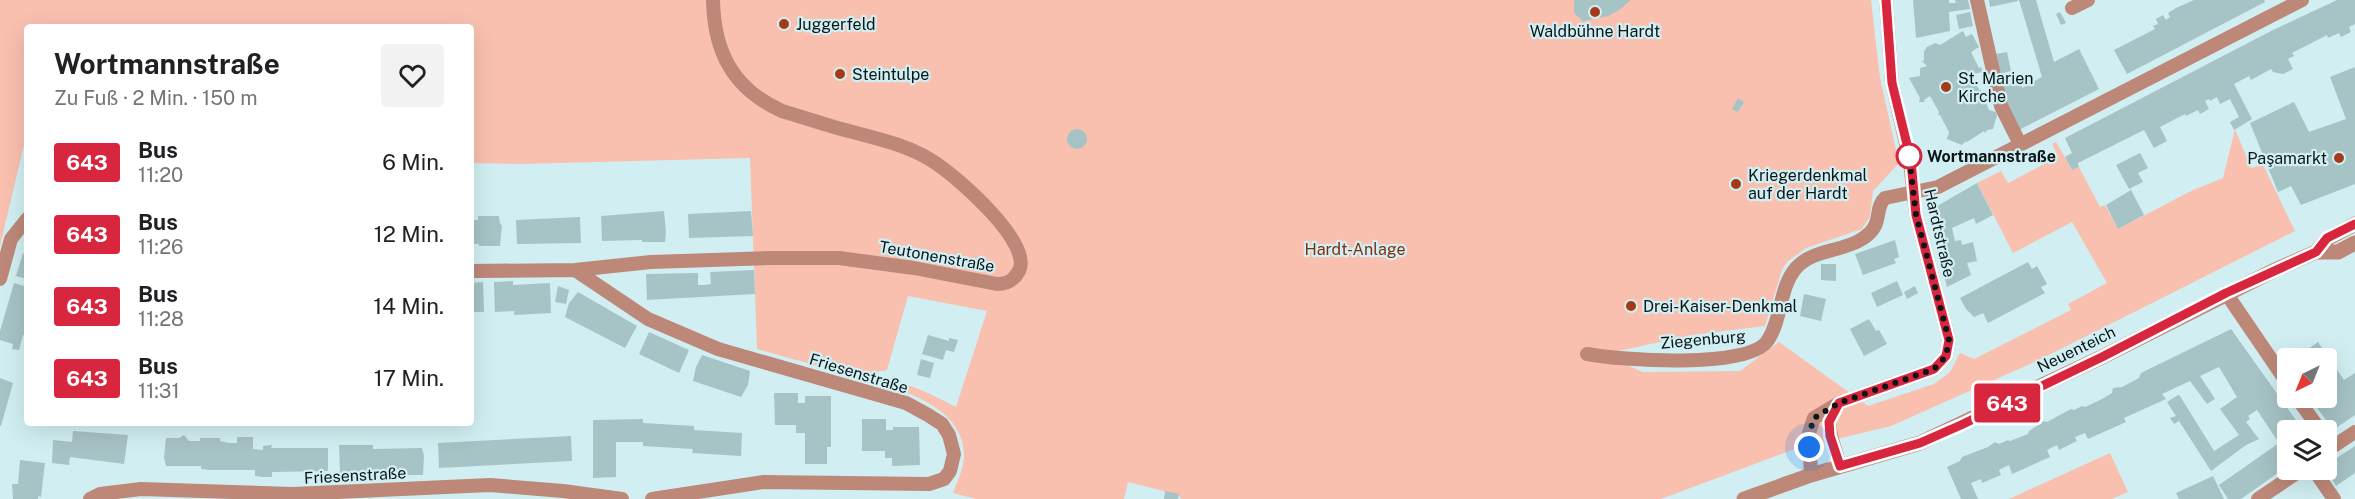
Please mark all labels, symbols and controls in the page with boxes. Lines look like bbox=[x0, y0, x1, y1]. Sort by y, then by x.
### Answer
marker: Waldbühne Hardt bbox=[1588, 5, 1602, 19]
place label: Juggerfeld bbox=[796, 15, 876, 34]
marker: Juggerfeld bbox=[777, 17, 791, 31]
place label: Waldbühne Hardt bbox=[1530, 22, 1660, 41]
button: heart bbox=[381, 44, 444, 107]
text: Wortmannstraße bbox=[54, 47, 280, 80]
place label: Steintulpe bbox=[852, 65, 929, 84]
marker: Steintulpe bbox=[833, 67, 847, 81]
place label: St. Marien Kirche bbox=[1958, 69, 2033, 106]
marker: St. Marien Kirche bbox=[1939, 80, 1953, 94]
text: Zu Fuß · 2 Min. · 150 m bbox=[54, 86, 257, 110]
text: Bus bbox=[138, 137, 178, 163]
marker: Wortmannstraße bbox=[1896, 143, 1922, 169]
place label: Wortmannstraße bbox=[1927, 147, 2056, 166]
text: 6 Min. bbox=[382, 149, 444, 175]
place label: Paşamarkt bbox=[2247, 149, 2327, 168]
text: 643 bbox=[66, 150, 108, 175]
marker: Paşamarkt bbox=[2332, 151, 2346, 165]
text: 11:20 bbox=[138, 163, 183, 187]
place label: Kriegerdenkmal auf der Hardt bbox=[1748, 166, 1868, 203]
marker: Kriegerdenkmal auf der Hardt bbox=[1729, 177, 1743, 191]
street label: Hardtstraße bbox=[1920, 187, 1959, 279]
text: Bus bbox=[138, 209, 178, 235]
text: 12 Min. bbox=[374, 221, 444, 247]
text: 643 bbox=[66, 222, 108, 247]
text: 11:26 bbox=[138, 235, 184, 259]
street label: Teutonenstraße bbox=[878, 237, 996, 276]
park label: Hardt-Anlage bbox=[1304, 240, 1406, 259]
text: Bus bbox=[138, 281, 178, 307]
text: 14 Min. bbox=[373, 293, 444, 319]
text: 643 bbox=[66, 294, 108, 319]
place label: Drei-Kaiser-Denkmal bbox=[1643, 297, 1798, 316]
marker: Drei-Kaiser-Denkmal bbox=[1624, 299, 1638, 313]
text: 11:28 bbox=[138, 307, 184, 331]
street label: Neuenteich bbox=[2034, 322, 2119, 377]
street label: Ziegenburg bbox=[1659, 326, 1747, 353]
north arrow bbox=[2277, 348, 2337, 408]
map controls bbox=[2277, 348, 2337, 480]
street label: Friesenstraße bbox=[807, 349, 911, 398]
text: Bus bbox=[138, 353, 178, 379]
text: 17 Min. bbox=[374, 365, 444, 391]
text: 643 bbox=[66, 366, 108, 391]
text: 11:31 bbox=[138, 379, 180, 403]
line badge: 643 bbox=[1972, 384, 2042, 422]
text: 643 bbox=[1986, 391, 2028, 416]
button: layers bbox=[2277, 420, 2337, 480]
your location bbox=[1794, 432, 1824, 462]
street label: Friesenstraße bbox=[303, 463, 407, 488]

